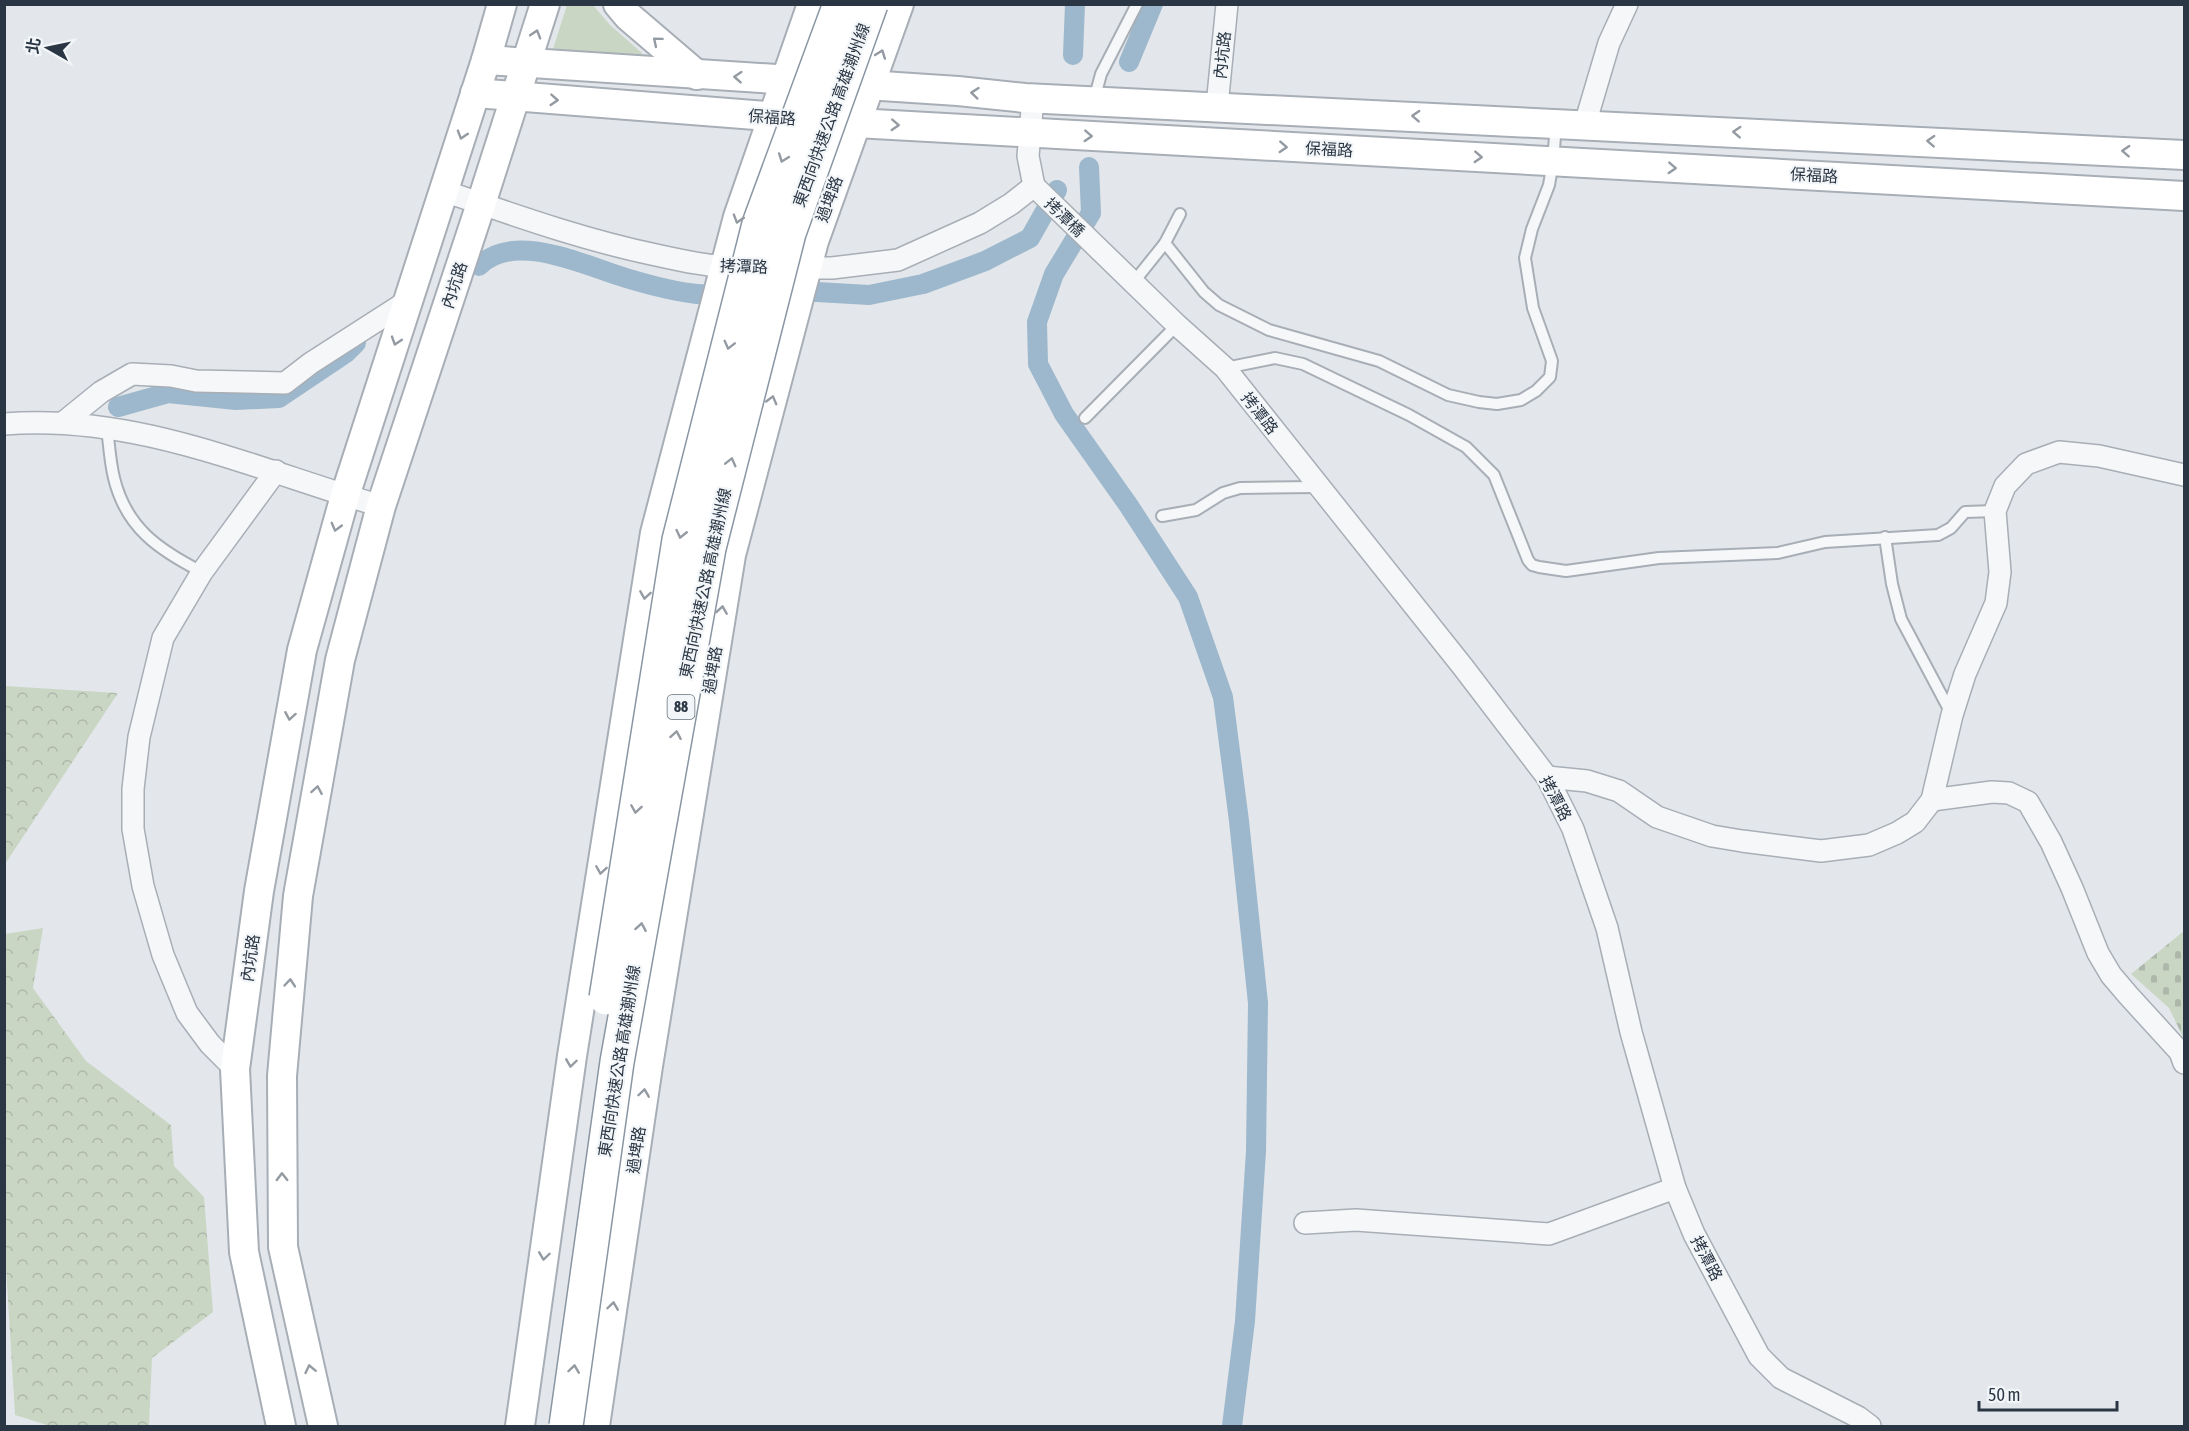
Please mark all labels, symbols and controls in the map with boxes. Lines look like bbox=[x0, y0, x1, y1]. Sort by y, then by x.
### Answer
north arrow bbox=[18, 18, 78, 78]
street label: 東西向快速公路 高雄潮州線 bbox=[789, 21, 873, 209]
one-way arrow bbox=[529, 29, 541, 40]
street label: 內坑路 bbox=[1211, 30, 1233, 80]
text: 北 bbox=[23, 36, 43, 55]
one-way arrow bbox=[652, 37, 663, 48]
one-way arrow bbox=[873, 49, 886, 60]
one-way arrow bbox=[734, 71, 743, 84]
one-way arrow bbox=[970, 87, 979, 100]
one-way arrow bbox=[549, 93, 558, 106]
street label: 保福路 bbox=[747, 106, 797, 128]
one-way arrow bbox=[1411, 109, 1420, 122]
one-way arrow bbox=[890, 119, 899, 132]
one-way arrow bbox=[1732, 125, 1741, 138]
one-way arrow bbox=[456, 129, 469, 140]
one-way arrow bbox=[1084, 130, 1093, 143]
one-way arrow bbox=[1927, 135, 1936, 148]
street label: 保福路 bbox=[1305, 139, 1353, 159]
one-way arrow bbox=[1278, 140, 1288, 153]
one-way arrow bbox=[2122, 145, 2131, 158]
one-way arrow bbox=[1473, 151, 1482, 164]
one-way arrow bbox=[778, 152, 791, 163]
one-way arrow bbox=[1668, 161, 1677, 174]
street label: 保福路 bbox=[1790, 165, 1838, 185]
street label: 過埤路 bbox=[812, 173, 846, 225]
street label: 拷潭橋 bbox=[1041, 194, 1089, 240]
one-way arrow bbox=[733, 213, 745, 223]
street label: 拷潭路 bbox=[720, 256, 768, 276]
street label: 內坑路 bbox=[438, 259, 470, 311]
one-way arrow bbox=[390, 335, 403, 346]
one-way arrow bbox=[723, 340, 736, 350]
street label: 拷潭路 bbox=[1238, 389, 1282, 437]
one-way arrow bbox=[764, 395, 777, 405]
one-way arrow bbox=[724, 457, 737, 467]
street label: 東西向快速公路 高雄潮州線 bbox=[676, 486, 734, 680]
one-way arrow bbox=[331, 522, 344, 532]
one-way arrow bbox=[675, 529, 688, 539]
one-way arrow bbox=[640, 590, 652, 600]
one-way arrow bbox=[715, 605, 727, 614]
street label: 過埤路 bbox=[699, 645, 725, 695]
road number: 88 bbox=[668, 695, 694, 719]
one-way arrow bbox=[284, 711, 297, 721]
one-way arrow bbox=[669, 730, 682, 740]
street label: 拷潭路 bbox=[1537, 773, 1575, 823]
one-way arrow bbox=[310, 785, 323, 795]
one-way arrow bbox=[630, 804, 643, 814]
one-way arrow bbox=[596, 866, 608, 875]
one-way arrow bbox=[634, 922, 647, 932]
street label: 內坑路 bbox=[238, 933, 262, 983]
street label: 東西向快速公路 高雄潮州線 bbox=[595, 964, 643, 1158]
one-way arrow bbox=[283, 978, 296, 987]
one-way arrow bbox=[565, 1058, 577, 1068]
one-way arrow bbox=[638, 1088, 650, 1097]
street label: 過埤路 bbox=[624, 1125, 648, 1175]
one-way arrow bbox=[276, 1173, 289, 1182]
street label: 拷潭路 bbox=[1688, 1233, 1726, 1283]
one-way arrow bbox=[538, 1252, 550, 1261]
one-way arrow bbox=[606, 1302, 618, 1311]
one-way arrow bbox=[567, 1364, 579, 1373]
one-way arrow bbox=[304, 1365, 317, 1375]
scale bar bbox=[1979, 1374, 2117, 1412]
text: 50 m bbox=[1988, 1384, 2020, 1405]

